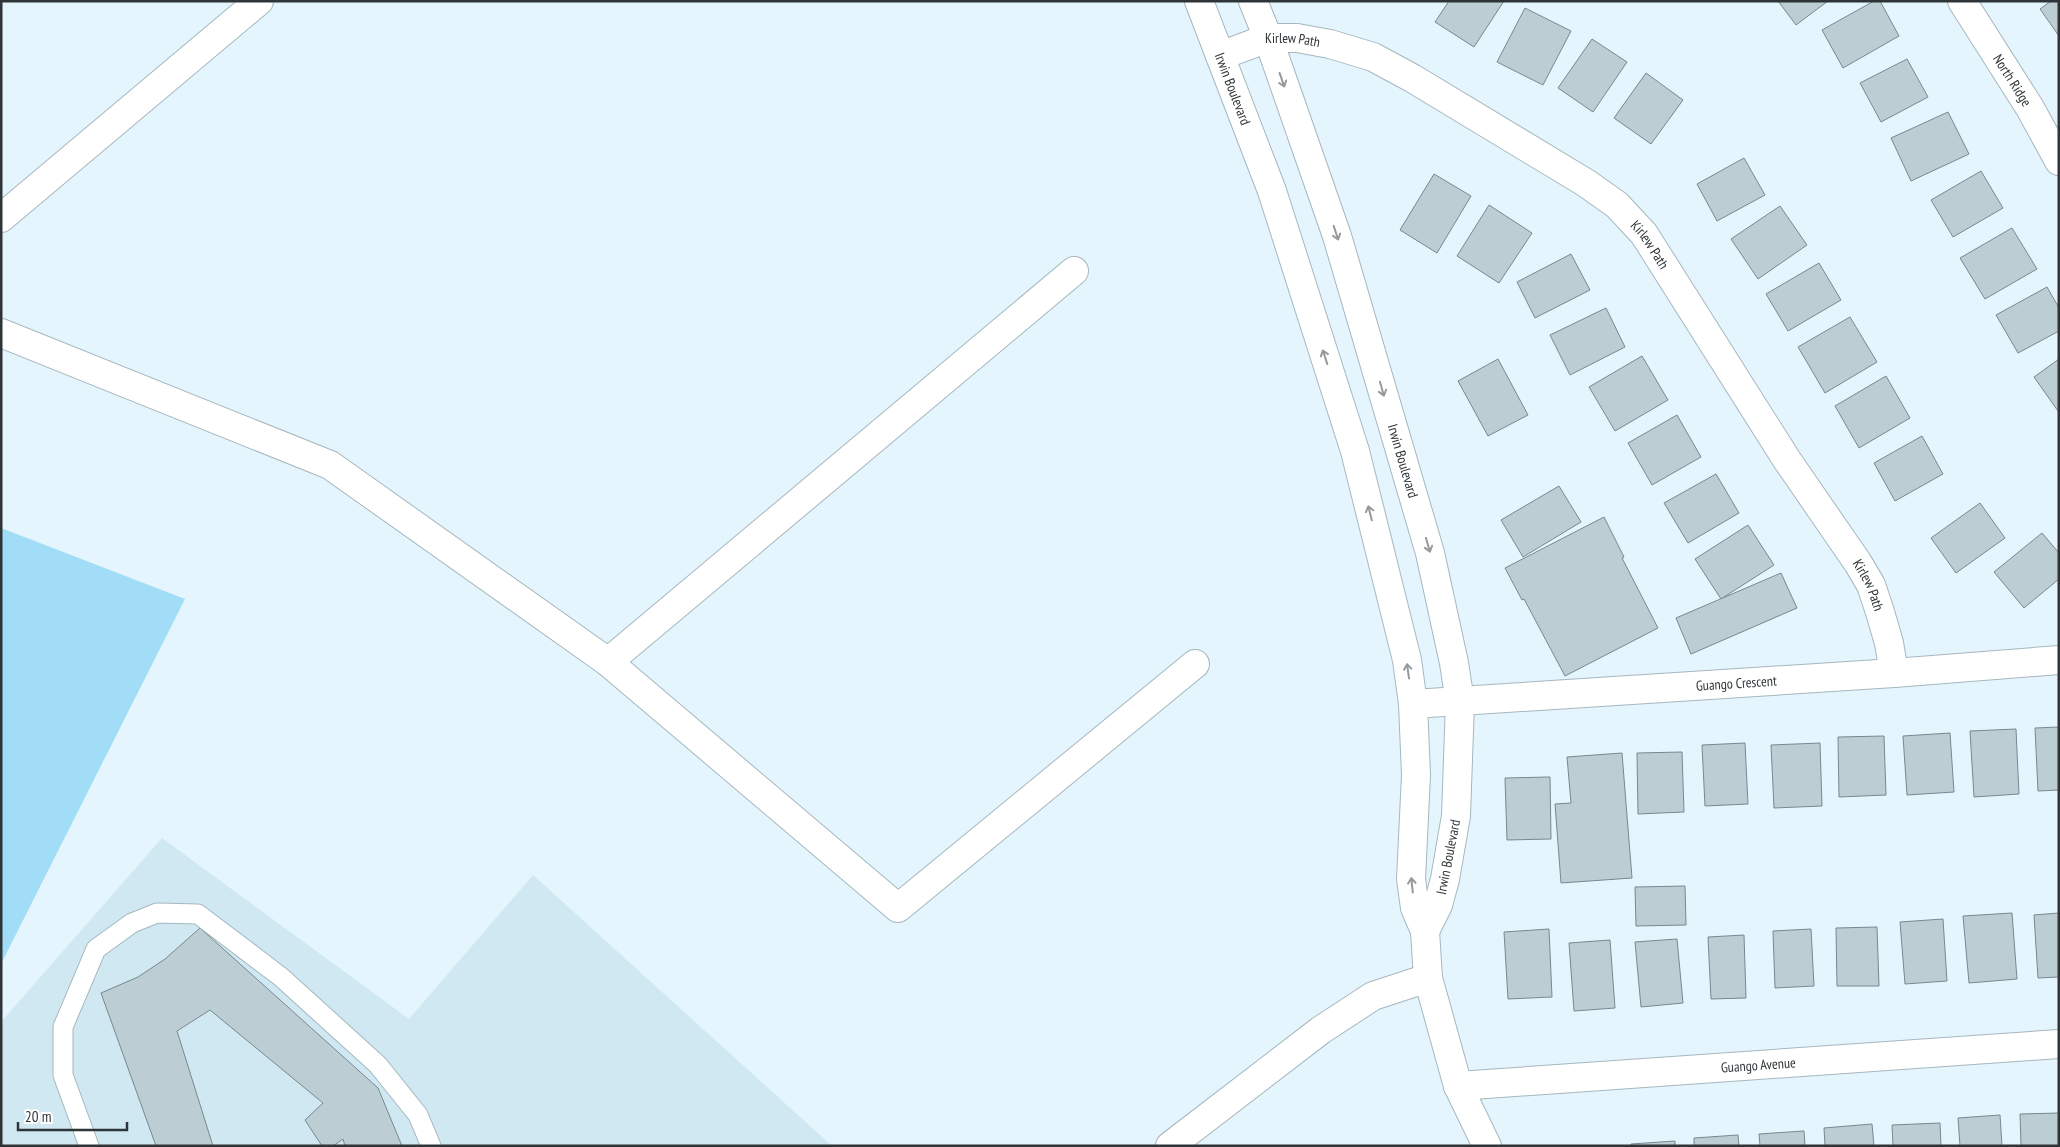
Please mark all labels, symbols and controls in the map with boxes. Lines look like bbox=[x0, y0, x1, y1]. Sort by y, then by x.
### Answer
street label: Kirlew Path bbox=[1265, 29, 1322, 51]
street label: Irwin Boulevard bbox=[1211, 50, 1255, 127]
street label: North Ridge bbox=[1989, 51, 2036, 110]
one-way arrow bbox=[1278, 71, 1288, 87]
street label: Kirlew Path bbox=[1627, 217, 1673, 272]
one-way arrow bbox=[1332, 225, 1341, 240]
one-way arrow bbox=[1319, 349, 1329, 365]
one-way arrow bbox=[1378, 380, 1387, 396]
street label: Irwin Boulevard bbox=[1384, 422, 1422, 500]
one-way arrow bbox=[1365, 505, 1374, 521]
one-way arrow bbox=[1423, 536, 1433, 552]
street label: Kirlew Path bbox=[1849, 556, 1888, 613]
one-way arrow bbox=[1403, 663, 1413, 679]
street label: Guango Crescent bbox=[1695, 672, 1777, 695]
street label: Irwin Boulevard bbox=[1432, 818, 1464, 896]
one-way arrow bbox=[1407, 877, 1417, 893]
street label: Guango Avenue bbox=[1720, 1053, 1796, 1077]
scale bar bbox=[18, 1100, 126, 1132]
text: 20 m bbox=[25, 1107, 51, 1126]

